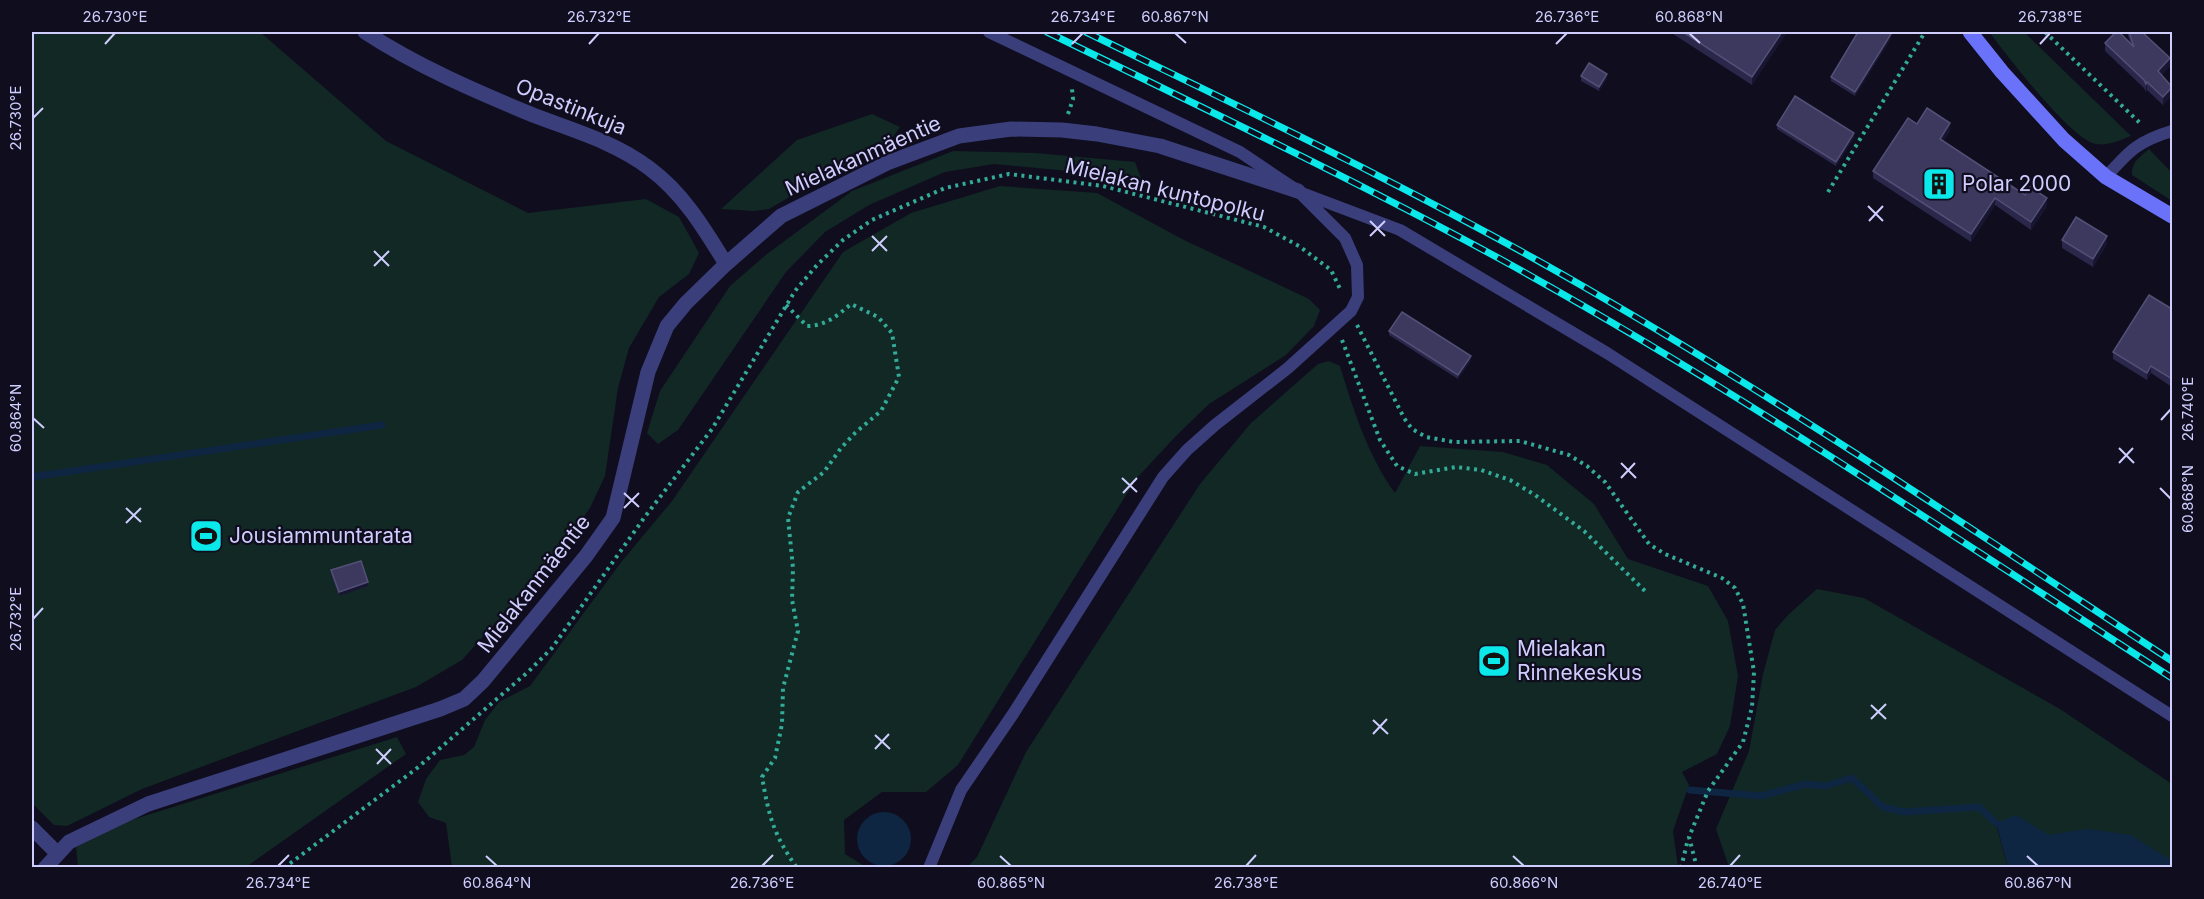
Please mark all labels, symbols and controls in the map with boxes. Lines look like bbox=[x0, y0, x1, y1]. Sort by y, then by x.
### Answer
text: 26.730°E bbox=[83, 7, 147, 26]
text: 26.732°E bbox=[567, 7, 631, 26]
text: 26.734°E bbox=[1051, 7, 1115, 26]
text: 60.867°N bbox=[1141, 7, 1209, 26]
text: 26.736°E bbox=[1535, 7, 1599, 26]
text: 60.868°N bbox=[1655, 7, 1723, 26]
text: 26.738°E bbox=[2018, 7, 2082, 26]
street label: Opastinkuja bbox=[512, 73, 630, 140]
text: 26.730°E bbox=[6, 86, 25, 150]
street label: Mielakanmäentie bbox=[781, 110, 945, 201]
street label: Mielakan kuntopolku bbox=[1063, 153, 1268, 226]
building icon: Polar 2000 bbox=[1921, 166, 1957, 202]
place label: Polar 2000 bbox=[1962, 171, 2071, 196]
text: 26.740°E bbox=[2178, 377, 2197, 441]
text: 60.864°N bbox=[6, 384, 25, 452]
text: 60.868°N bbox=[2178, 465, 2197, 533]
street label: Mielakanmäentie bbox=[472, 510, 595, 658]
sports icon: Jousiammuntarata bbox=[188, 518, 224, 554]
place label: Jousiammuntarata bbox=[229, 523, 413, 548]
text: 26.732°E bbox=[6, 587, 25, 651]
place label: Mielakan Rinnekeskus bbox=[1517, 636, 1642, 685]
sports icon: Mielakan Rinnekeskus bbox=[1476, 643, 1512, 679]
text: 26.734°E bbox=[246, 873, 310, 892]
text: 60.864°N bbox=[463, 873, 531, 892]
text: 26.736°E bbox=[730, 873, 794, 892]
text: 60.865°N bbox=[977, 873, 1045, 892]
text: 26.738°E bbox=[1214, 873, 1278, 892]
text: 60.866°N bbox=[1490, 873, 1558, 892]
text: 26.740°E bbox=[1698, 873, 1762, 892]
text: 60.867°N bbox=[2004, 873, 2072, 892]

